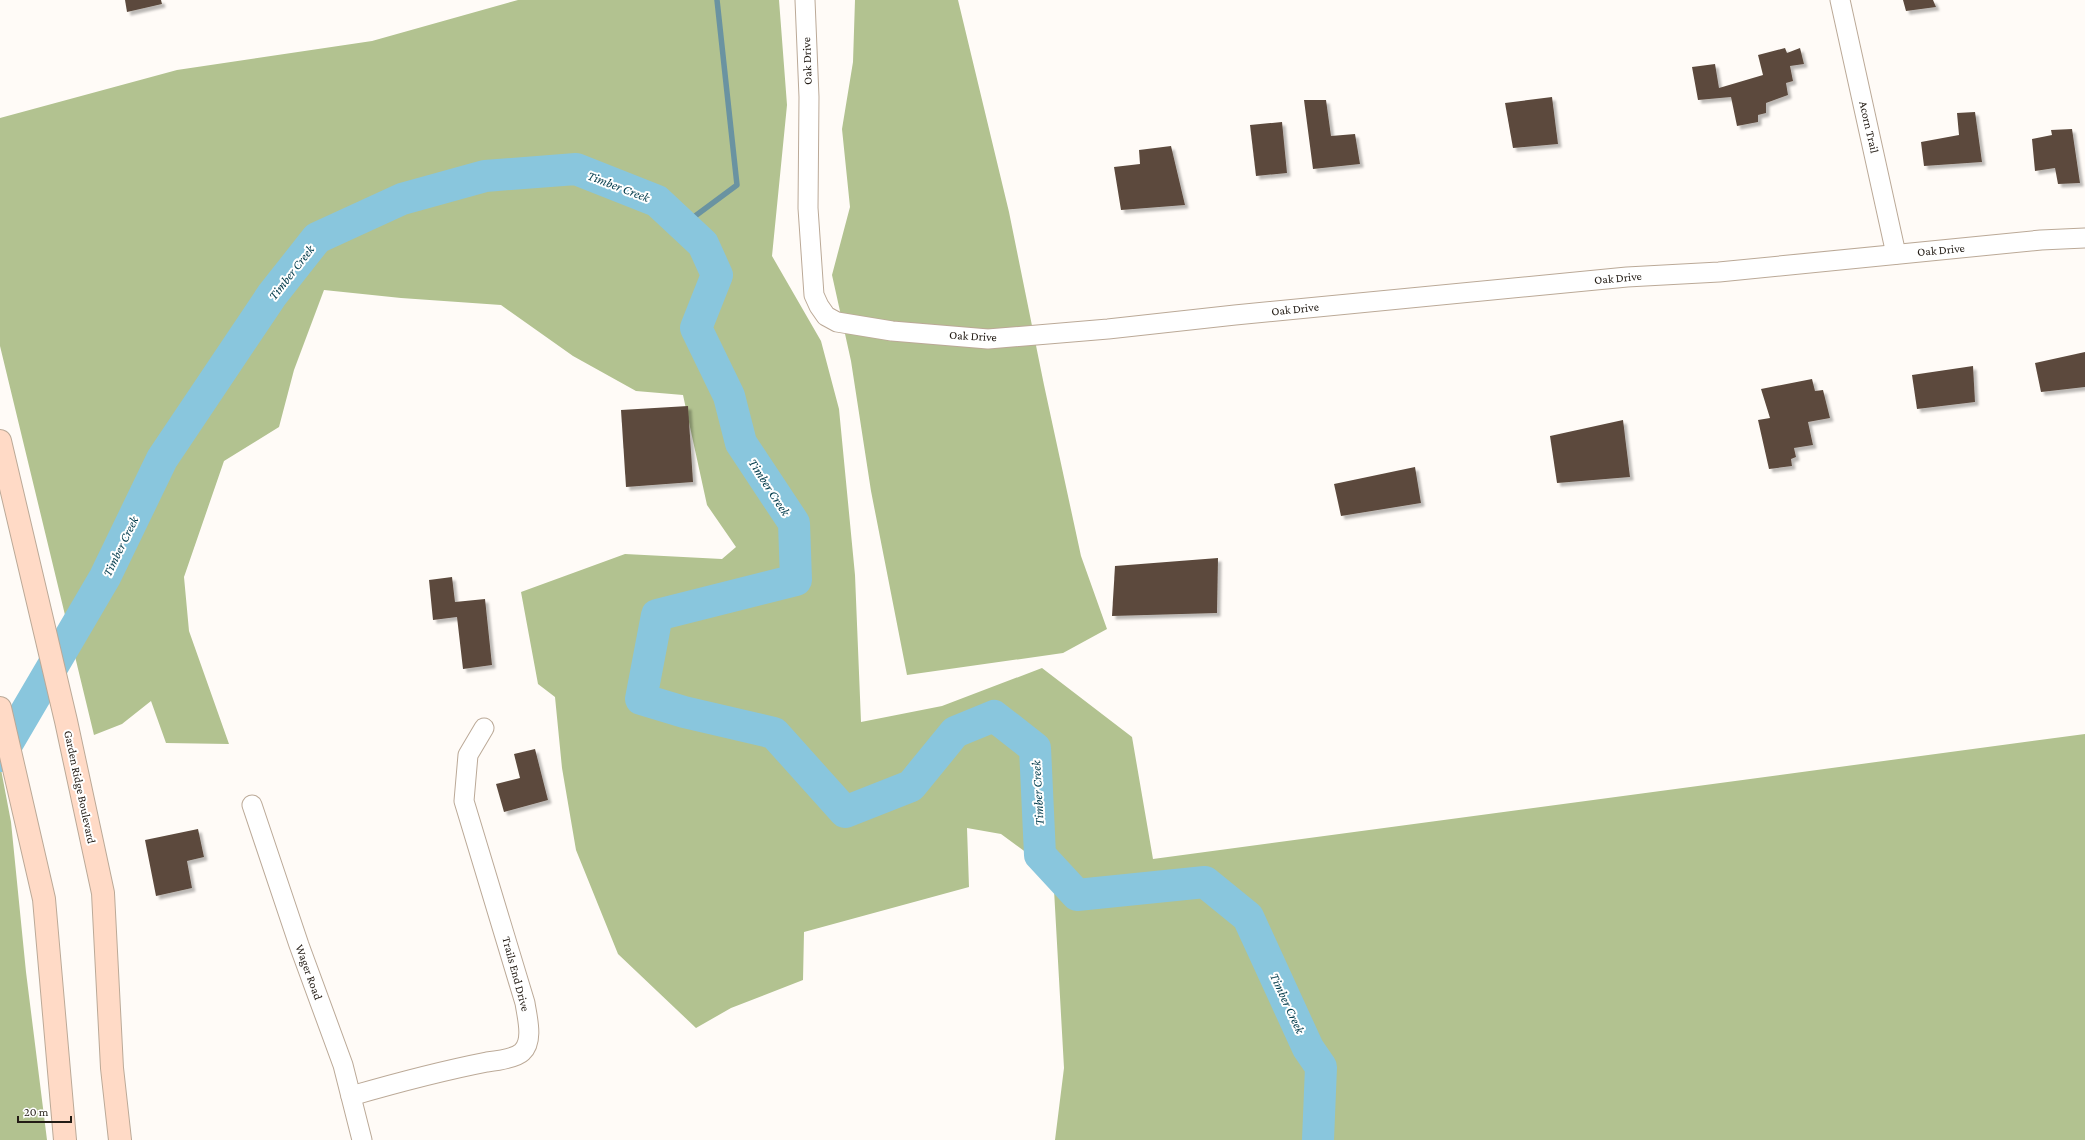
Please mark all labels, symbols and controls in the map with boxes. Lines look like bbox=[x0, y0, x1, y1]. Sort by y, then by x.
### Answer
street label: Oak Drive bbox=[799, 37, 815, 85]
street label: Acorn Trail bbox=[1856, 100, 1882, 154]
water label: Timber Creek bbox=[586, 168, 653, 206]
water label: Timber Creek bbox=[265, 241, 318, 303]
street label: Oak Drive bbox=[1917, 241, 1965, 259]
street label: Oak Drive bbox=[1594, 269, 1642, 287]
street label: Oak Drive bbox=[1271, 300, 1319, 318]
street label: Oak Drive bbox=[949, 328, 997, 344]
water label: Timber Creek bbox=[746, 456, 794, 520]
water label: Timber Creek bbox=[99, 512, 142, 579]
street label: Garden Ridge Boulevard bbox=[61, 729, 99, 846]
water label: Timber Creek bbox=[1028, 759, 1047, 826]
street label: Trails End Drive bbox=[499, 935, 533, 1013]
street label: Wager Road bbox=[293, 942, 326, 1002]
water label: Timber Creek bbox=[1267, 970, 1309, 1037]
scale bar bbox=[18, 1098, 71, 1124]
text: 20 m bbox=[24, 1105, 49, 1119]

